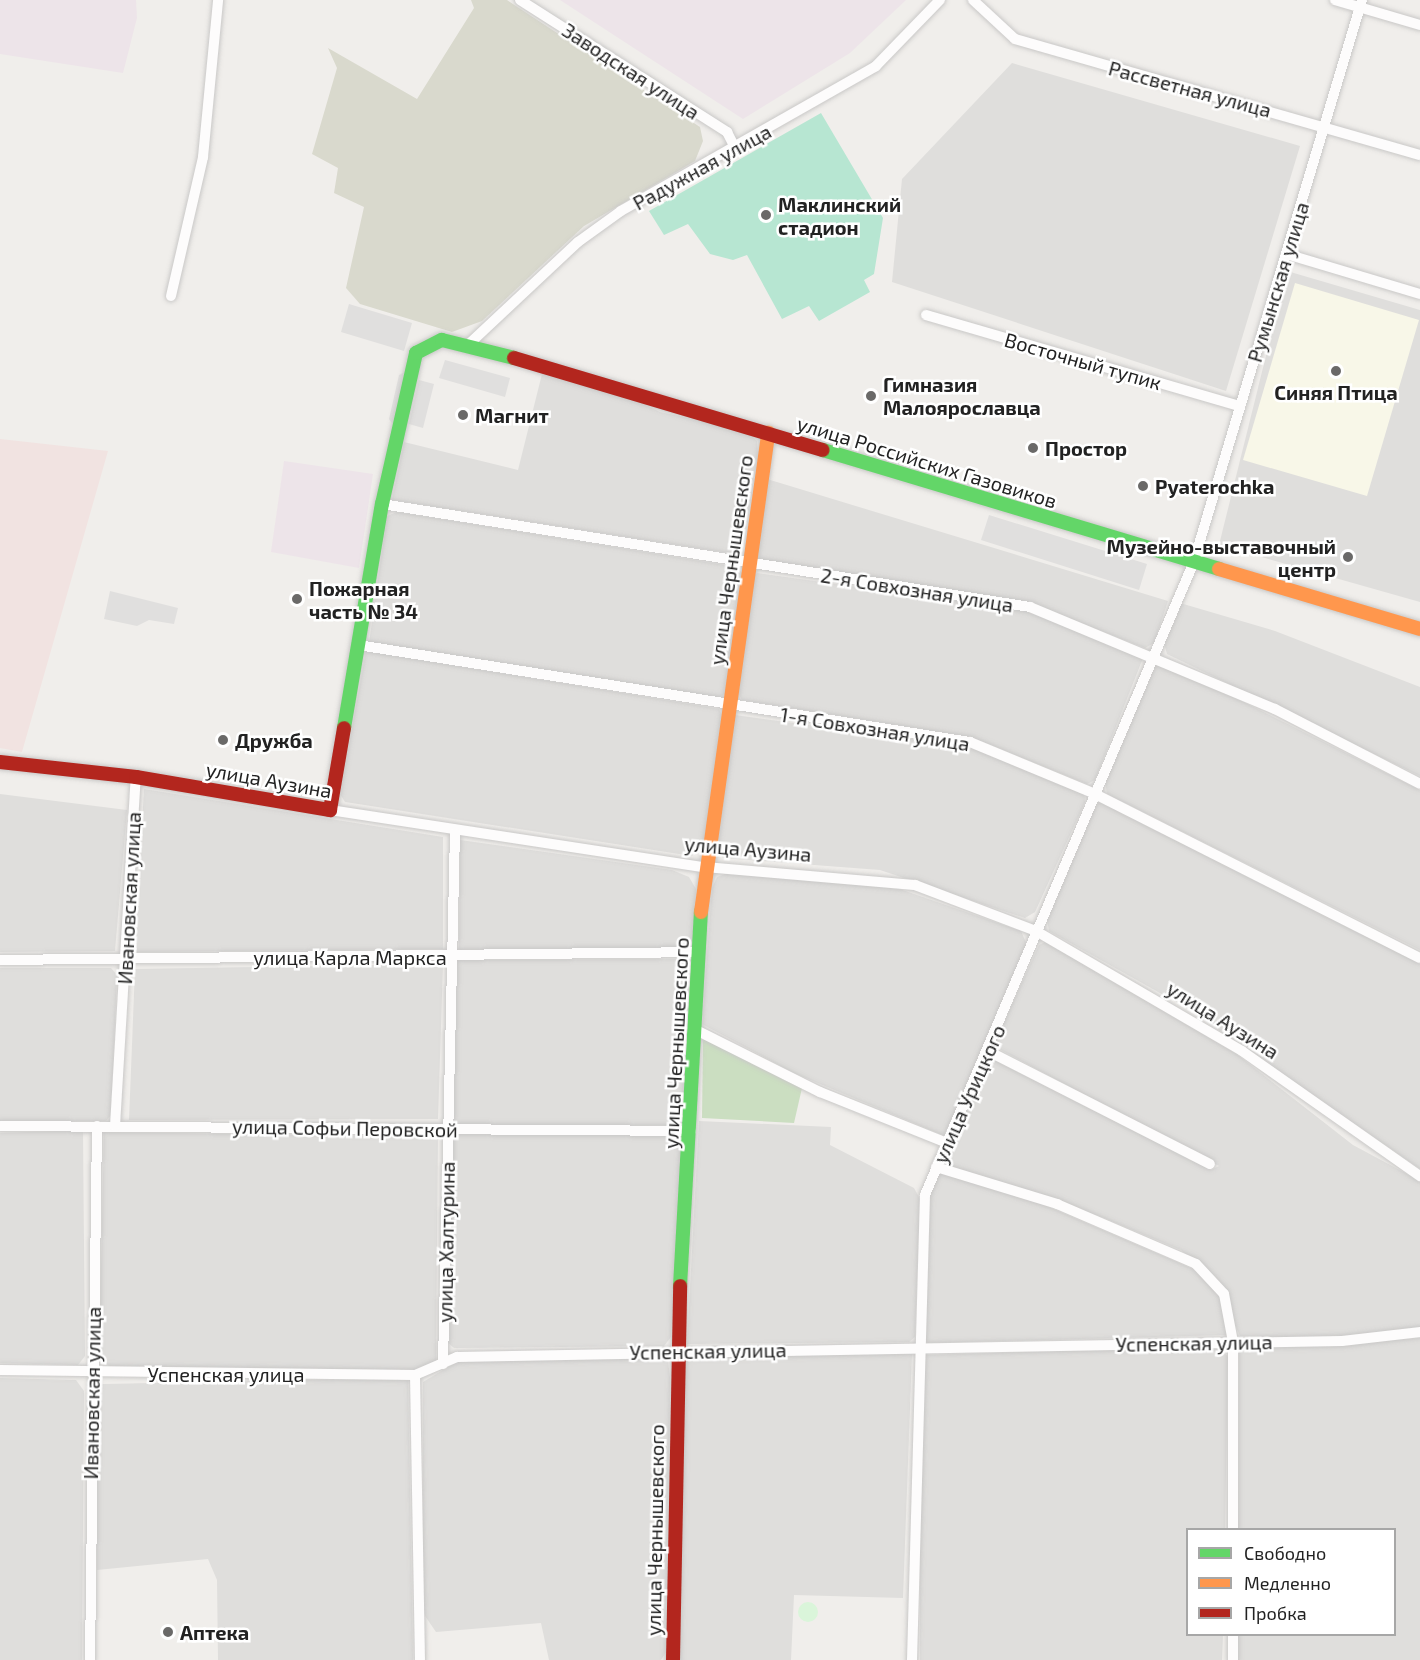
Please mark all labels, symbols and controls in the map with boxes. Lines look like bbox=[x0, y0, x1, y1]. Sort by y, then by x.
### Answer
street label: Заводская улица bbox=[558, 18, 704, 124]
street label: Рассветная улица bbox=[1106, 56, 1274, 122]
street label: Радужная улица bbox=[629, 119, 775, 215]
place label: Маклинский стадион bbox=[778, 192, 901, 239]
street label: Румынская улица bbox=[1242, 199, 1314, 365]
marker: Маклинский стадион bbox=[759, 208, 773, 222]
street label: Восточный тупик bbox=[1002, 327, 1164, 395]
marker: Синяя Птица bbox=[1329, 364, 1343, 378]
place label: Гимназия Малоярославца bbox=[883, 372, 1041, 419]
place label: Синяя Птица bbox=[1274, 380, 1398, 404]
marker: Гимназия Малоярославца bbox=[864, 389, 878, 403]
place label: Магнит bbox=[475, 403, 549, 427]
marker: Магнит bbox=[456, 408, 470, 422]
street label: улица Российских Газовиков bbox=[794, 411, 1060, 513]
place label: Простор bbox=[1045, 436, 1127, 460]
marker: Простор bbox=[1026, 441, 1040, 455]
street label: улица Чернышевского bbox=[704, 454, 758, 666]
place label: Pyaterochka bbox=[1155, 474, 1274, 498]
marker: Pyaterochka bbox=[1136, 479, 1150, 493]
place label: Музейно-выставочный центр bbox=[1107, 534, 1336, 581]
marker: Музейно-выставочный центр bbox=[1341, 550, 1355, 564]
street label: 2-я Совхозная улица bbox=[819, 563, 1015, 617]
place label: Пожарная часть № 34 bbox=[309, 576, 418, 623]
marker: Пожарная часть № 34 bbox=[290, 592, 304, 606]
street label: 1-я Совхозная улица bbox=[779, 702, 971, 756]
place label: Дружба bbox=[235, 728, 313, 752]
marker: Дружба bbox=[216, 733, 230, 747]
street label: улица Аузина bbox=[204, 757, 334, 803]
street label: Ивановская улица bbox=[112, 811, 146, 985]
street label: улица Аузина bbox=[684, 831, 812, 867]
street label: улица Чернышевского bbox=[658, 937, 694, 1149]
street label: улица Карла Маркса bbox=[253, 945, 447, 969]
street label: улица Аузина bbox=[1163, 976, 1283, 1064]
street label: улица Урицкого bbox=[928, 1021, 1010, 1167]
street label: улица Софьи Перовской bbox=[232, 1114, 458, 1142]
street label: улица Халтурина bbox=[433, 1161, 459, 1323]
street label: Ивановская улица bbox=[78, 1306, 106, 1480]
street label: Успенская улица bbox=[1115, 1330, 1273, 1356]
street label: Успенская улица bbox=[629, 1338, 787, 1364]
street label: Успенская улица bbox=[148, 1362, 304, 1386]
street label: улица Чернышевского bbox=[641, 1424, 669, 1636]
legend bbox=[1186, 1528, 1396, 1636]
text: Свободно bbox=[1244, 1542, 1326, 1564]
text: Медленно bbox=[1244, 1572, 1331, 1594]
text: Пробка bbox=[1244, 1602, 1307, 1624]
place label: Аптека bbox=[180, 1620, 249, 1644]
marker: Аптека bbox=[161, 1625, 175, 1639]

